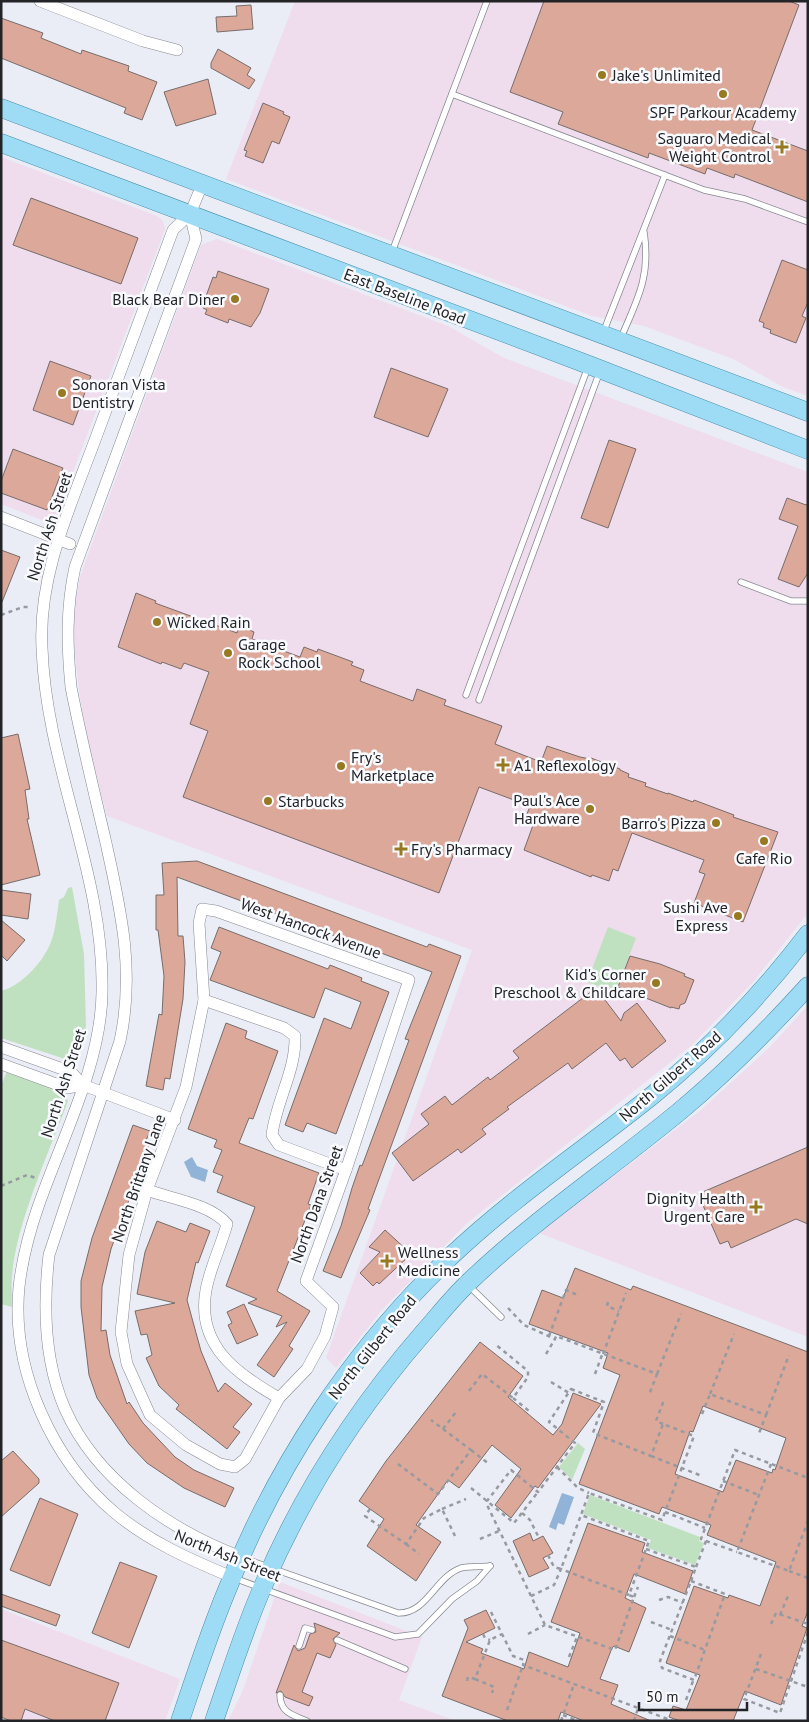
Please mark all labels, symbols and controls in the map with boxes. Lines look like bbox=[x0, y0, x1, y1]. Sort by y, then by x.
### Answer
place label: Jake's Unlimited bbox=[611, 65, 721, 85]
marker: Jake's Unlimited bbox=[596, 69, 608, 81]
marker: SPF Parkour Academy bbox=[717, 88, 729, 100]
place label: SPF Parkour Academy bbox=[649, 102, 797, 122]
place label: Saguaro Medical Weight Control bbox=[658, 128, 771, 166]
marker: Saguaro Medical Weight Control bbox=[775, 140, 789, 154]
street label: East Baseline Road bbox=[341, 264, 469, 328]
place label: Black Bear Diner bbox=[112, 289, 226, 309]
marker: Black Bear Diner bbox=[229, 293, 241, 305]
place label: Sonoran Vista Dentistry bbox=[72, 374, 166, 412]
marker: Sonoran Vista Dentistry bbox=[56, 387, 68, 399]
street label: North Ash Street bbox=[22, 469, 76, 583]
place label: Wicked Rain bbox=[167, 612, 251, 632]
marker: Wicked Rain bbox=[151, 616, 163, 628]
place label: Garage Rock School bbox=[238, 634, 321, 672]
marker: Garage Rock School bbox=[222, 647, 234, 659]
place label: Fry's Marketplace bbox=[351, 747, 434, 785]
place label: A1 Reflexology bbox=[514, 755, 617, 775]
marker: A1 Reflexology bbox=[496, 758, 510, 772]
marker: Fry's Marketplace bbox=[335, 760, 347, 772]
place label: Paul's Ace Hardware bbox=[513, 790, 580, 828]
place label: Starbucks bbox=[278, 791, 344, 811]
marker: Starbucks bbox=[262, 795, 274, 807]
marker: Paul's Ace Hardware bbox=[584, 803, 596, 815]
place label: Barro's Pizza bbox=[621, 813, 706, 833]
marker: Barro's Pizza bbox=[710, 817, 722, 829]
marker: Cafe Rio bbox=[758, 835, 770, 847]
place label: Fry's Pharmacy bbox=[411, 839, 513, 859]
marker: Fry's Pharmacy bbox=[395, 843, 407, 855]
place label: Cafe Rio bbox=[736, 848, 792, 868]
street label: West Hancock Avenue bbox=[238, 893, 384, 963]
place label: Sushi Ave Express bbox=[663, 897, 728, 935]
marker: Sushi Ave Express bbox=[732, 910, 744, 922]
place label: Kid's Corner Preschool & Childcare bbox=[494, 964, 647, 1002]
marker: Kid's Corner Preschool & Childcare bbox=[650, 977, 662, 989]
street label: North Ash Street bbox=[36, 1026, 90, 1140]
street label: North Gilbert Road bbox=[615, 1026, 725, 1126]
street label: North Brittany Lane bbox=[107, 1111, 169, 1245]
street label: North Dana Street bbox=[285, 1142, 347, 1266]
place label: Dignity Health Urgent Care bbox=[646, 1188, 745, 1226]
marker: Dignity Health Urgent Care bbox=[749, 1200, 763, 1214]
place label: Wellness Medicine bbox=[398, 1242, 460, 1280]
marker: Wellness Medicine bbox=[380, 1254, 394, 1268]
street label: North Gilbert Road bbox=[324, 1291, 420, 1403]
street label: North Ash Street bbox=[172, 1525, 285, 1586]
scale bar bbox=[639, 1680, 746, 1712]
text: 50 m bbox=[646, 1687, 679, 1706]

